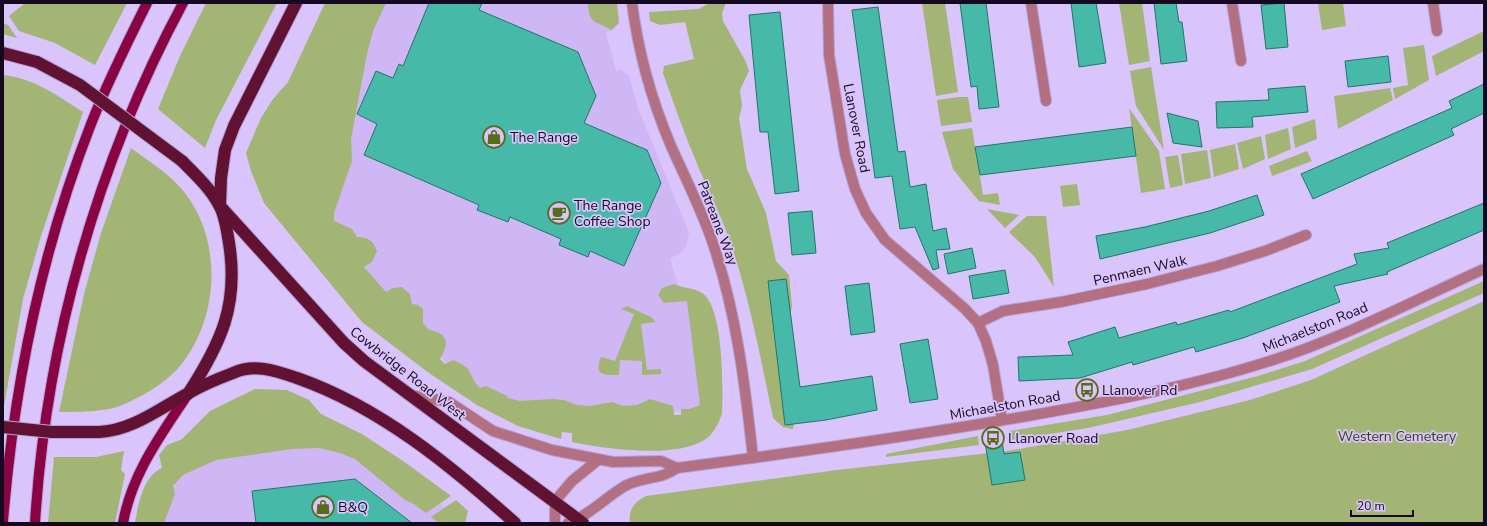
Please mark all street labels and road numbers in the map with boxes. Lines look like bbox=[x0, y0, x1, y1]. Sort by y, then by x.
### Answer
street label: Llanover Road bbox=[839, 82, 874, 174]
street label: Patreane Way bbox=[693, 178, 743, 269]
street label: Penmaen Walk bbox=[1091, 250, 1190, 290]
street label: Michaelston Road bbox=[1260, 298, 1371, 357]
street label: Cowbridge Road West bbox=[346, 322, 470, 425]
street label: Michaelston Road bbox=[948, 386, 1062, 425]

